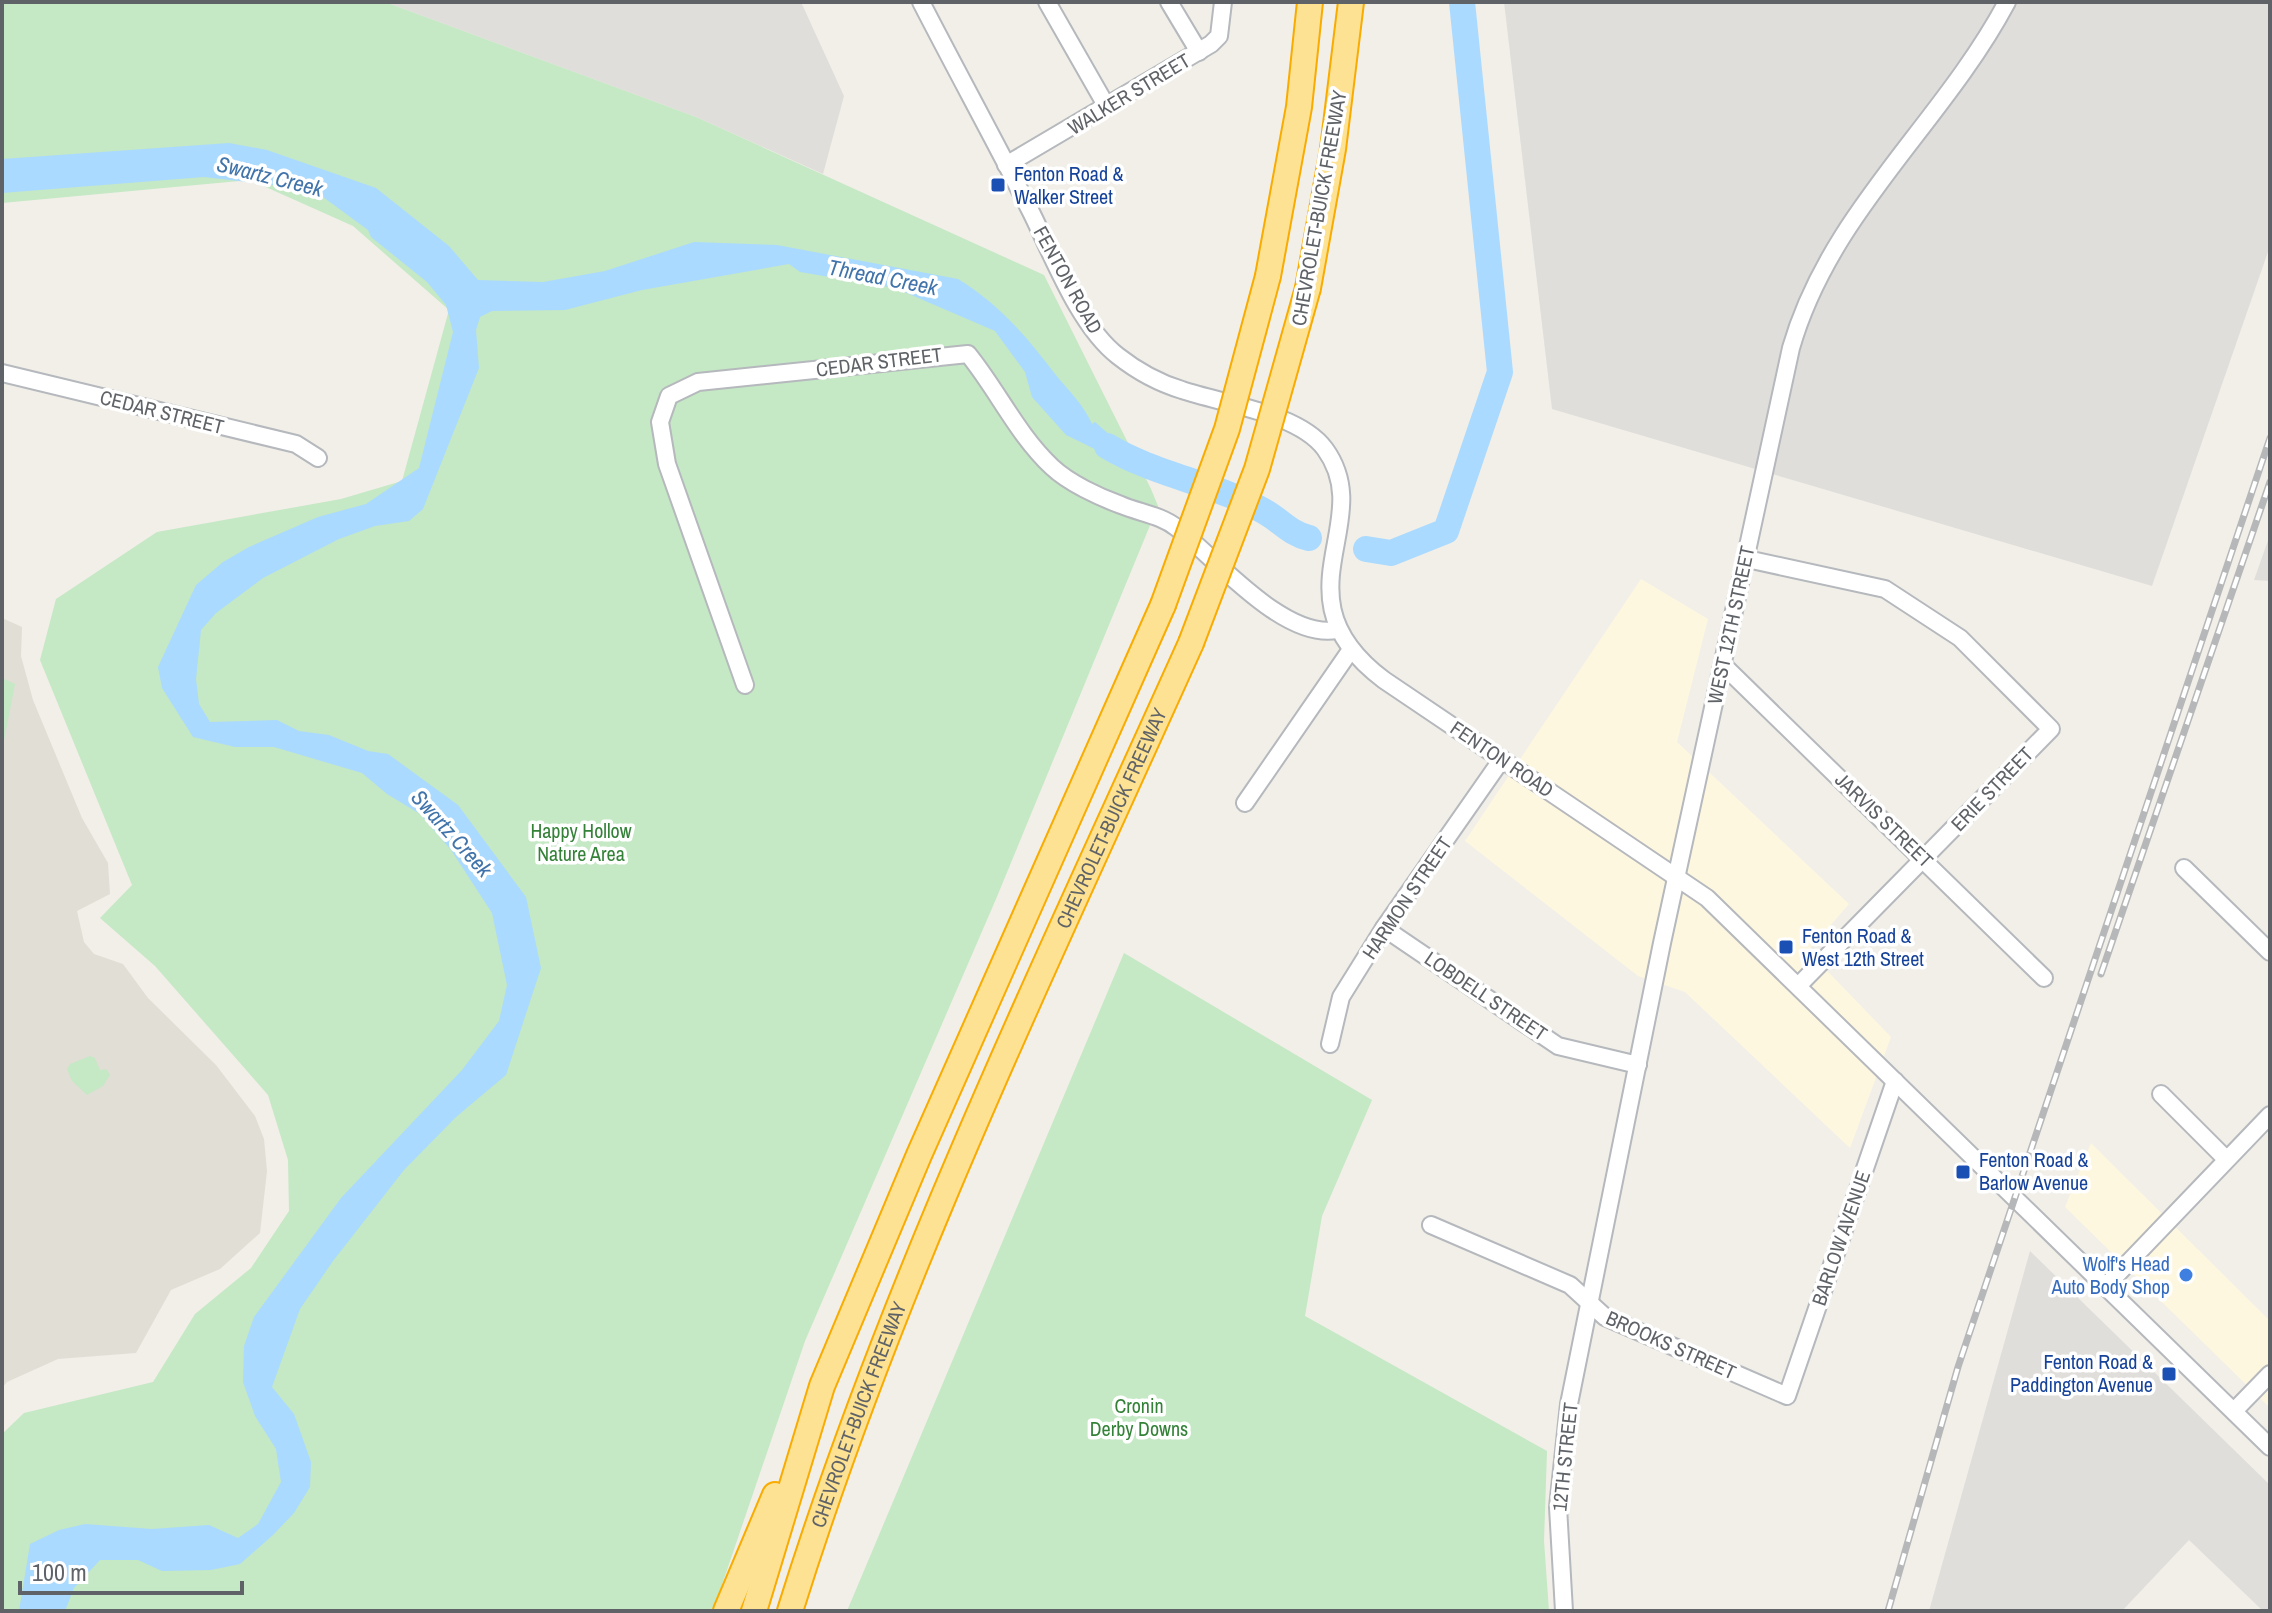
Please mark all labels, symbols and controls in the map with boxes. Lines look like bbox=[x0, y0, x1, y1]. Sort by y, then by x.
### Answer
street label: WALKER STREET bbox=[1063, 46, 1195, 141]
street label: CHEVROLET-BUICK FREEWAY bbox=[1284, 88, 1353, 328]
water label: Swartz Creek bbox=[214, 148, 327, 204]
place label: Fenton Road & Walker Street bbox=[1014, 160, 1124, 210]
marker: Fenton Road & Walker Street bbox=[989, 176, 1007, 194]
street label: FENTON ROAD bbox=[1028, 221, 1109, 338]
water label: Thread Creek bbox=[826, 252, 941, 302]
street label: CEDAR STREET bbox=[814, 340, 943, 383]
street label: CEDAR STREET bbox=[97, 383, 227, 440]
street label: WEST 12TH STREET bbox=[1701, 543, 1760, 706]
street label: CHEVROLET-BUICK FREEWAY bbox=[1049, 704, 1173, 932]
street label: FENTON ROAD bbox=[1445, 714, 1559, 803]
street label: ERIE STREET bbox=[1945, 741, 2039, 837]
street label: JARVIS STREET bbox=[1830, 766, 1939, 873]
water label: Swartz Creek bbox=[405, 783, 500, 884]
park label: Happy Hollow Nature Area bbox=[530, 817, 632, 867]
street label: HARMON STREET bbox=[1356, 831, 1458, 964]
place label: Fenton Road & West 12th Street bbox=[1802, 922, 1924, 972]
marker: Fenton Road & West 12th Street bbox=[1777, 938, 1795, 956]
street label: LOBDELL STREET bbox=[1420, 945, 1553, 1047]
place label: Fenton Road & Barlow Avenue bbox=[1979, 1146, 2089, 1196]
marker: Fenton Road & Barlow Avenue bbox=[1954, 1163, 1972, 1181]
street label: BARLOW AVENUE bbox=[1805, 1167, 1876, 1309]
place label: Wolf's Head Auto Body Shop bbox=[2050, 1250, 2170, 1300]
marker: Wolf's Head Auto Body Shop bbox=[2177, 1266, 2195, 1284]
street label: CHEVROLET-BUICK FREEWAY bbox=[804, 1297, 912, 1531]
street label: BROOKS STREET bbox=[1602, 1304, 1740, 1385]
place label: Fenton Road & Paddington Avenue bbox=[2010, 1348, 2153, 1398]
marker: Fenton Road & Paddington Avenue bbox=[2160, 1365, 2178, 1383]
park label: Cronin Derby Downs bbox=[1090, 1392, 1188, 1442]
street label: 12TH STREET bbox=[1545, 1401, 1584, 1513]
scale bar bbox=[20, 1545, 242, 1595]
text: 100 m bbox=[32, 1556, 87, 1588]

